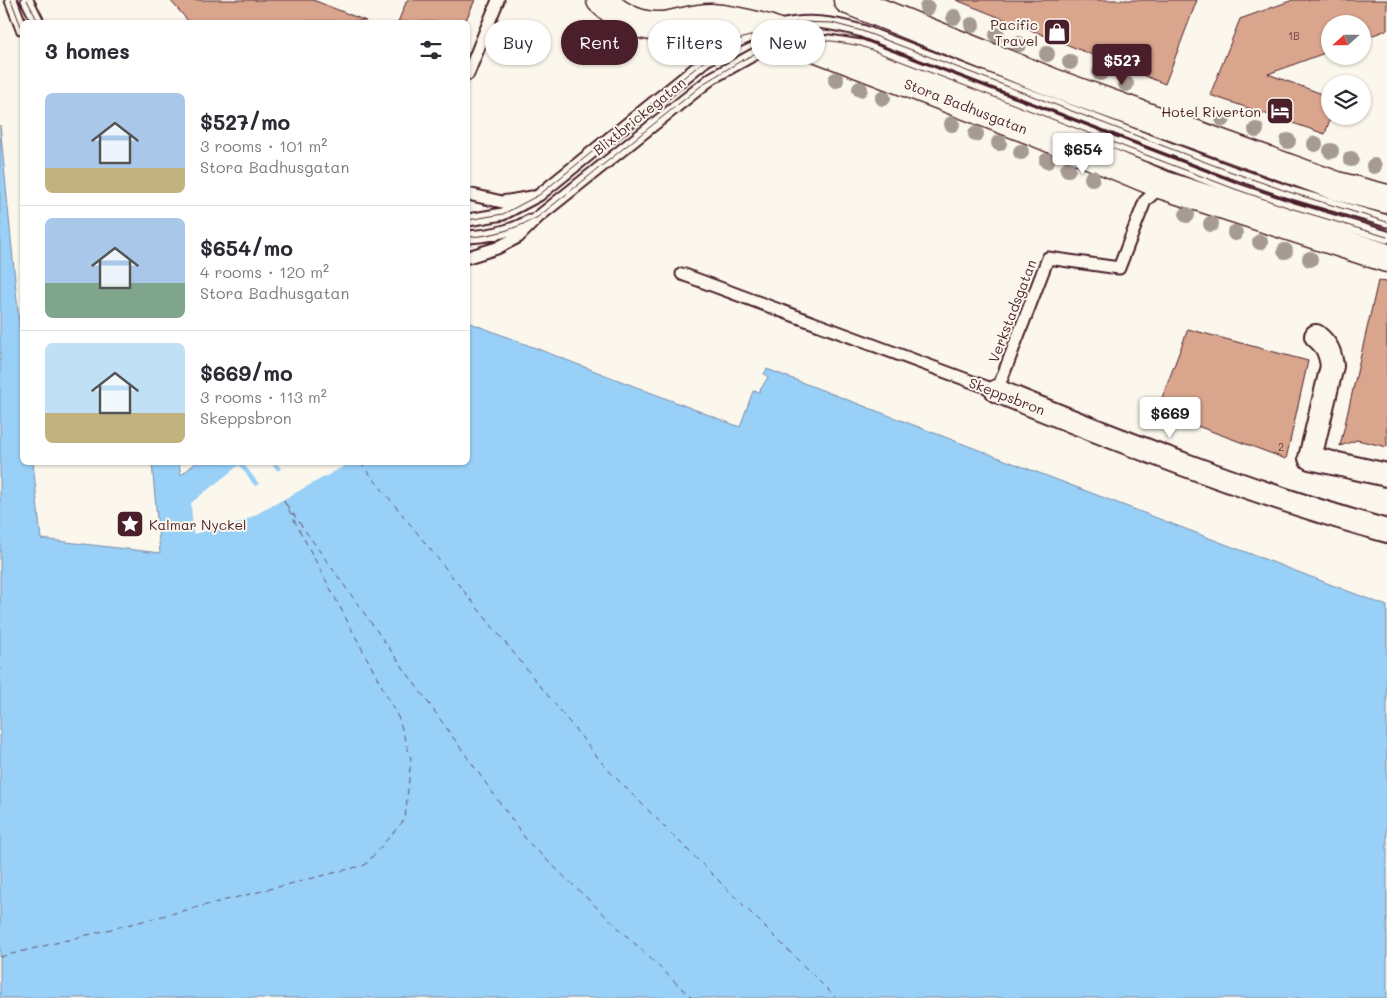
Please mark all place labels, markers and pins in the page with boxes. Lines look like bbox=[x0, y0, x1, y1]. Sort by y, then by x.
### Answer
place label: Pacific Travel bbox=[990, 15, 1038, 50]
shop icon: Pacific Travel bbox=[1042, 17, 1072, 47]
pin: $527 bbox=[1092, 44, 1152, 86]
hotel icon: Hotel Riverton bbox=[1265, 96, 1295, 126]
place label: Hotel Riverton bbox=[1161, 102, 1261, 121]
pin: $654 bbox=[1053, 132, 1113, 175]
pin: $669 bbox=[1140, 396, 1200, 439]
place icon: Kalmar Nyckel bbox=[115, 509, 145, 539]
place label: Kalmar Nyckel bbox=[149, 515, 247, 534]

